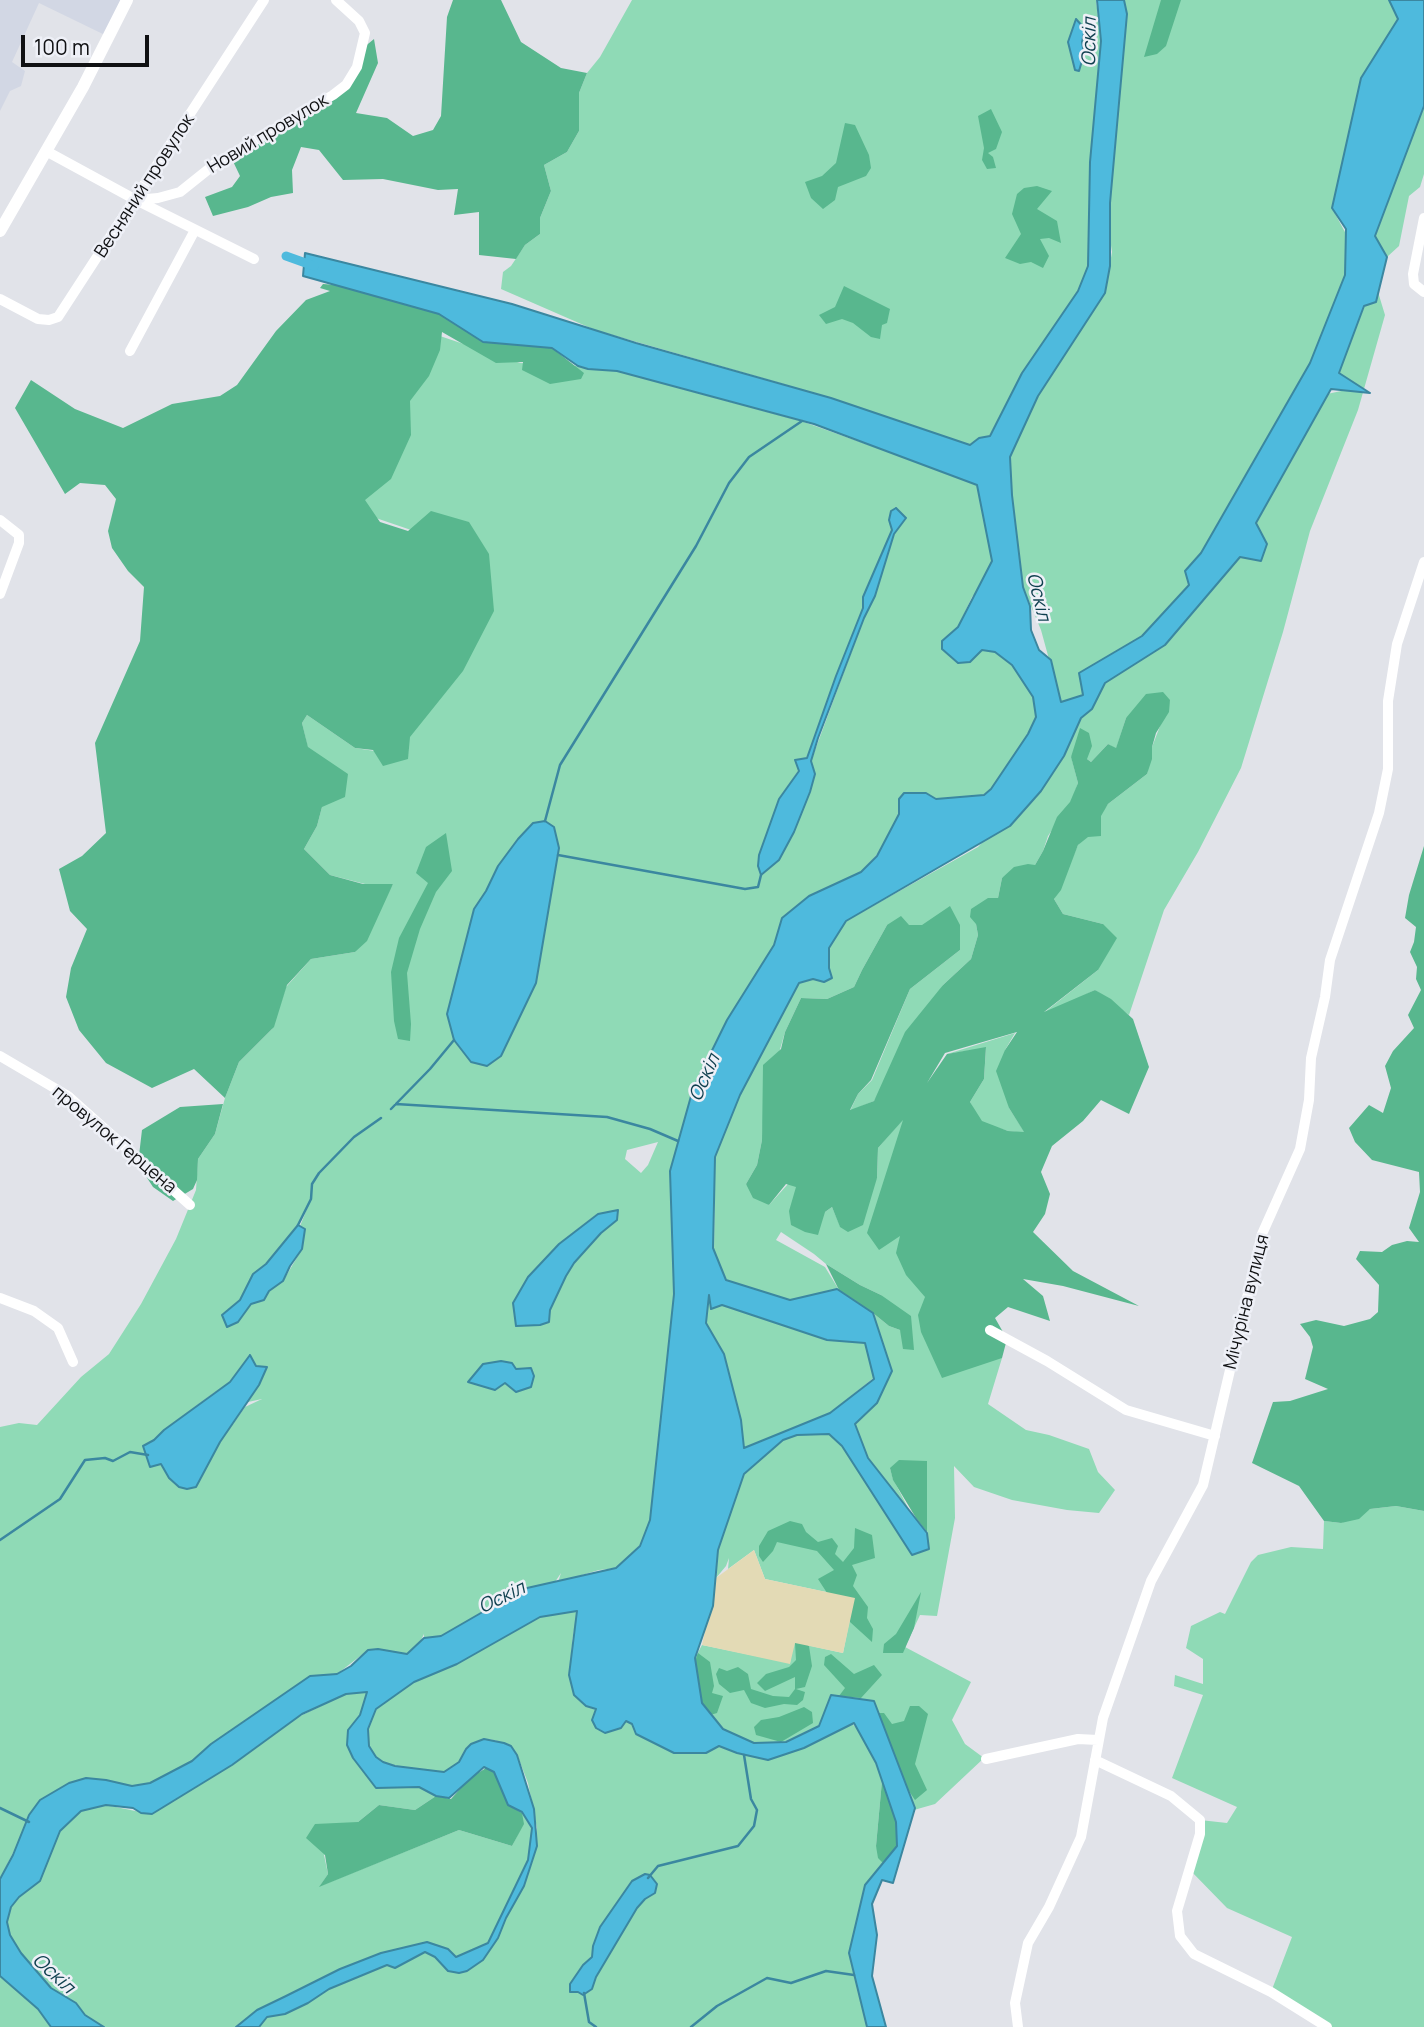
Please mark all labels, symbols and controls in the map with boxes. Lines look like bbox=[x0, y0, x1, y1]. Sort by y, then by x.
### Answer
water label: Оскіл bbox=[1078, 17, 1102, 67]
scale bar bbox=[24, 21, 152, 65]
text: 100 m bbox=[34, 33, 90, 61]
street label: Новий провулок bbox=[204, 89, 332, 179]
street label: Весняний провулок bbox=[90, 110, 200, 262]
water label: Оскіл bbox=[1021, 570, 1055, 624]
water label: Оскіл bbox=[685, 1051, 725, 1105]
street label: провулок Герцена bbox=[47, 1082, 181, 1198]
street label: Мічуріна вулиця bbox=[1220, 1232, 1274, 1372]
water label: Оскіл bbox=[475, 1577, 529, 1619]
water label: Оскіл bbox=[27, 1949, 79, 1999]

